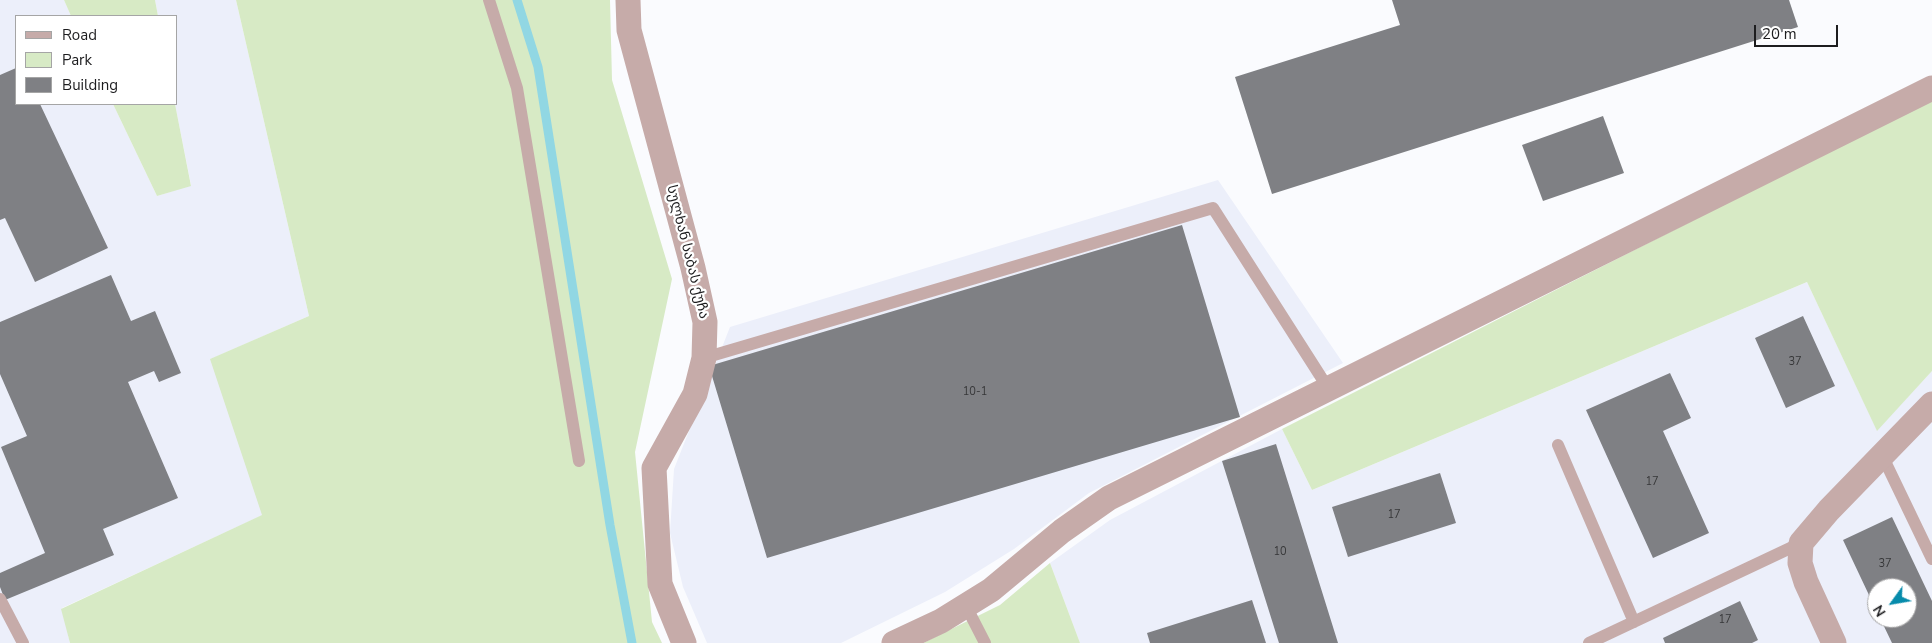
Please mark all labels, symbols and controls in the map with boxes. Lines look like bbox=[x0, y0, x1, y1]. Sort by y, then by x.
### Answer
legend bbox=[15, 15, 178, 105]
scale bar bbox=[1757, 15, 1841, 47]
text: 20 m bbox=[1762, 24, 1797, 44]
text: Road bbox=[62, 25, 97, 45]
text: Park bbox=[62, 50, 92, 70]
text: Building bbox=[62, 75, 118, 95]
street label: სულხან საბას ქუჩა bbox=[662, 183, 712, 321]
house number: 37 bbox=[1788, 355, 1802, 369]
house number: 10-1 bbox=[963, 385, 987, 399]
house number: 17 bbox=[1645, 475, 1659, 489]
house number: 17 bbox=[1387, 508, 1401, 522]
house number: 10 bbox=[1273, 545, 1287, 559]
house number: 37 bbox=[1878, 557, 1892, 571]
north arrow bbox=[1867, 578, 1917, 628]
text: N bbox=[1869, 601, 1891, 620]
house number: 17 bbox=[1718, 613, 1732, 627]

